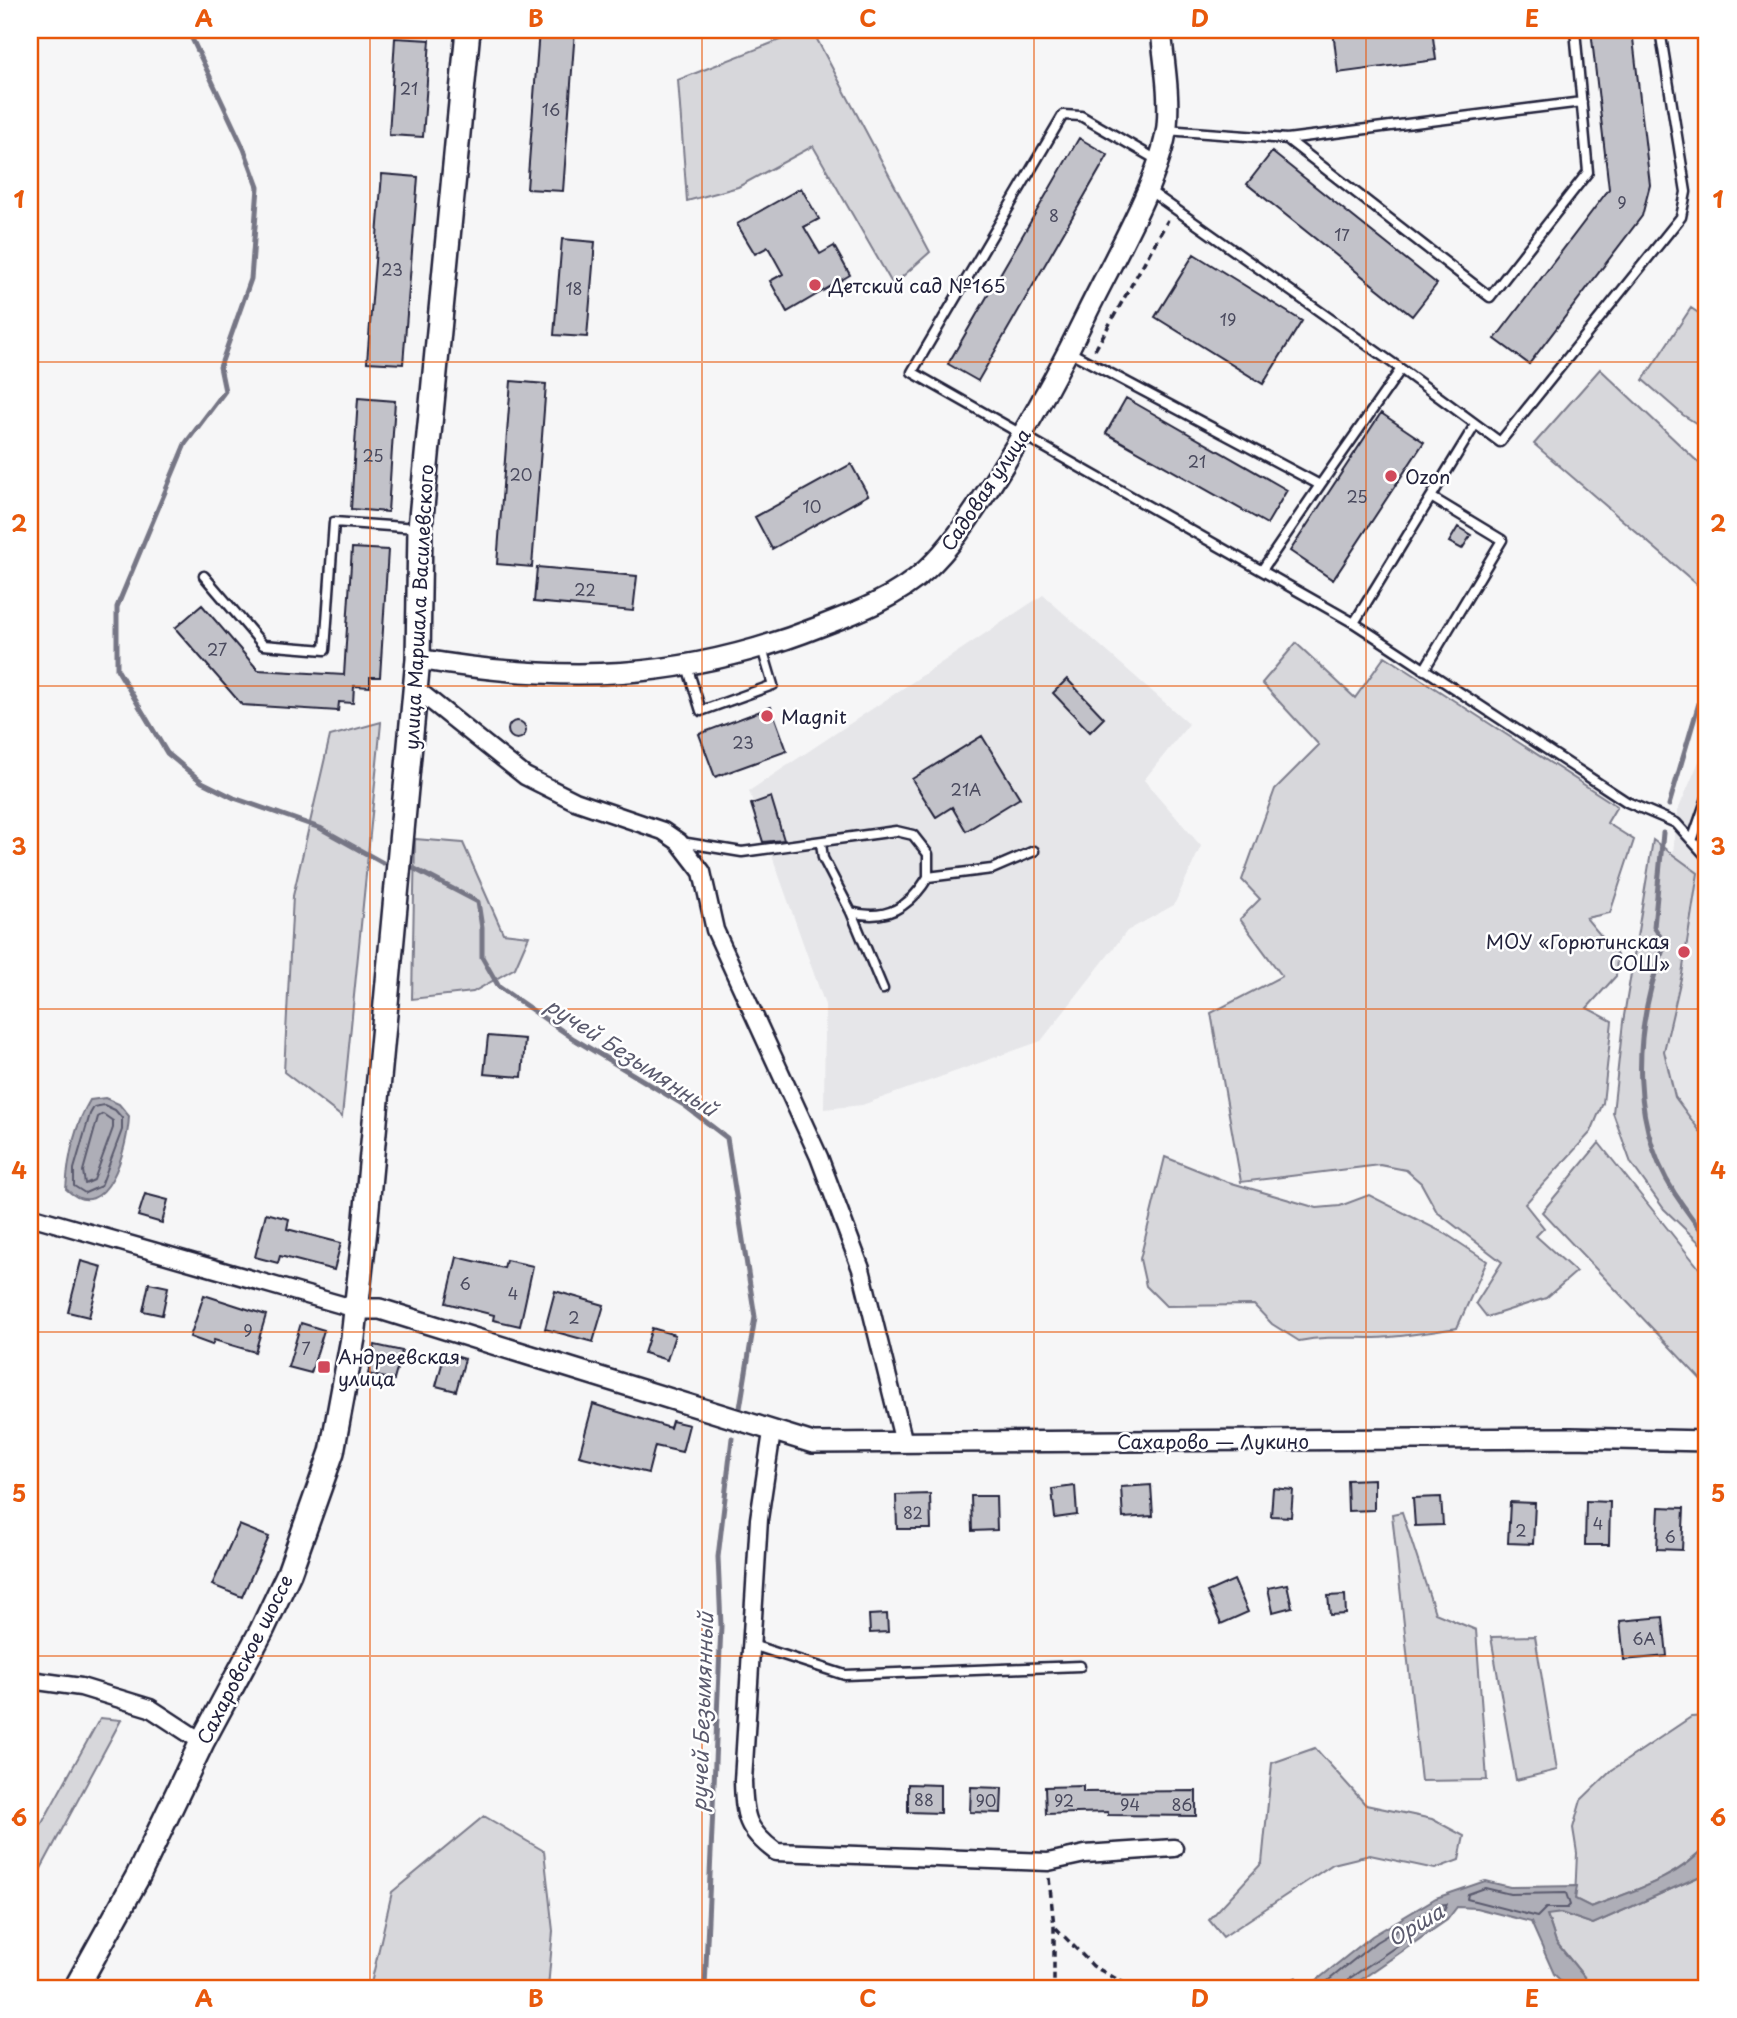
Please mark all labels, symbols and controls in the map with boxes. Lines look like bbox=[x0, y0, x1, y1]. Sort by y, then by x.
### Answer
text: A bbox=[195, 0, 213, 35]
text: B bbox=[528, 0, 544, 35]
text: C bbox=[859, 0, 877, 35]
text: D bbox=[1191, 0, 1209, 35]
text: E bbox=[1525, 0, 1539, 35]
house number: 21 bbox=[400, 76, 418, 100]
house number: 16 bbox=[542, 97, 560, 121]
text: 1 bbox=[14, 181, 25, 216]
text: 1 bbox=[1713, 181, 1724, 216]
house number: 9 bbox=[1617, 190, 1627, 214]
house number: 8 bbox=[1049, 203, 1059, 227]
house number: 17 bbox=[1334, 222, 1350, 246]
house number: 23 bbox=[381, 257, 403, 281]
place label: Детский сад №165 bbox=[828, 271, 1006, 299]
house number: 18 bbox=[565, 276, 583, 300]
marker: Детский сад №165 bbox=[807, 277, 823, 293]
house number: 19 bbox=[1220, 307, 1236, 331]
street label: Садовая улица bbox=[933, 422, 1037, 556]
house number: 25 bbox=[362, 443, 384, 467]
house number: 21 bbox=[1188, 449, 1206, 473]
house number: 20 bbox=[510, 462, 532, 486]
place label: Ozon bbox=[1405, 462, 1450, 490]
street label: улица Маршала Василевского bbox=[397, 463, 439, 751]
marker: Ozon bbox=[1383, 468, 1399, 484]
house number: 25 bbox=[1346, 484, 1368, 508]
house number: 10 bbox=[803, 494, 821, 518]
text: 2 bbox=[11, 505, 27, 540]
text: 2 bbox=[1710, 505, 1726, 540]
house number: 22 bbox=[574, 577, 596, 601]
house number: 27 bbox=[207, 637, 227, 661]
place label: Magnit bbox=[781, 702, 847, 730]
marker: Magnit bbox=[759, 708, 775, 724]
house number: 23 bbox=[732, 730, 754, 754]
house number: 21А bbox=[951, 777, 981, 801]
text: 3 bbox=[11, 828, 27, 863]
text: 3 bbox=[1710, 828, 1726, 863]
place label: МОУ «Горютинская СОШ» bbox=[1486, 927, 1670, 977]
marker: МОУ «Горютинская СОШ» bbox=[1676, 944, 1692, 960]
water label: ручей Безымянный bbox=[540, 988, 726, 1125]
text: 4 bbox=[11, 1152, 27, 1187]
text: 4 bbox=[1710, 1152, 1726, 1187]
house number: 6 bbox=[459, 1271, 471, 1295]
house number: 4 bbox=[508, 1281, 518, 1305]
house number: 2 bbox=[568, 1305, 580, 1329]
house number: 9 bbox=[243, 1318, 253, 1342]
house number: 7 bbox=[301, 1336, 311, 1360]
place label: Андреевская улица bbox=[338, 1342, 460, 1392]
marker: Андреевская улица bbox=[316, 1359, 332, 1375]
street label: Сахарово — Лукино bbox=[1117, 1427, 1309, 1455]
text: 5 bbox=[12, 1475, 26, 1510]
text: 5 bbox=[1711, 1475, 1725, 1510]
house number: 82 bbox=[903, 1500, 923, 1524]
house number: 4 bbox=[1593, 1511, 1603, 1535]
house number: 2 bbox=[1515, 1518, 1527, 1542]
house number: 6 bbox=[1664, 1524, 1676, 1548]
street label: Сахаровское шоссе bbox=[189, 1569, 299, 1749]
water label: ручей Безымянный bbox=[682, 1609, 721, 1812]
house number: 6А bbox=[1632, 1626, 1656, 1650]
house number: 88 bbox=[914, 1787, 934, 1811]
house number: 90 bbox=[975, 1788, 997, 1812]
house number: 92 bbox=[1054, 1788, 1074, 1812]
house number: 94 bbox=[1120, 1792, 1140, 1816]
house number: 86 bbox=[1172, 1792, 1192, 1816]
text: 6 bbox=[11, 1799, 27, 1834]
text: 6 bbox=[1710, 1799, 1726, 1834]
water label: Орша bbox=[1381, 1894, 1450, 1953]
text: A bbox=[195, 1980, 213, 2015]
text: B bbox=[528, 1980, 544, 2015]
text: C bbox=[859, 1980, 877, 2015]
text: D bbox=[1191, 1980, 1209, 2015]
text: E bbox=[1525, 1980, 1539, 2015]

